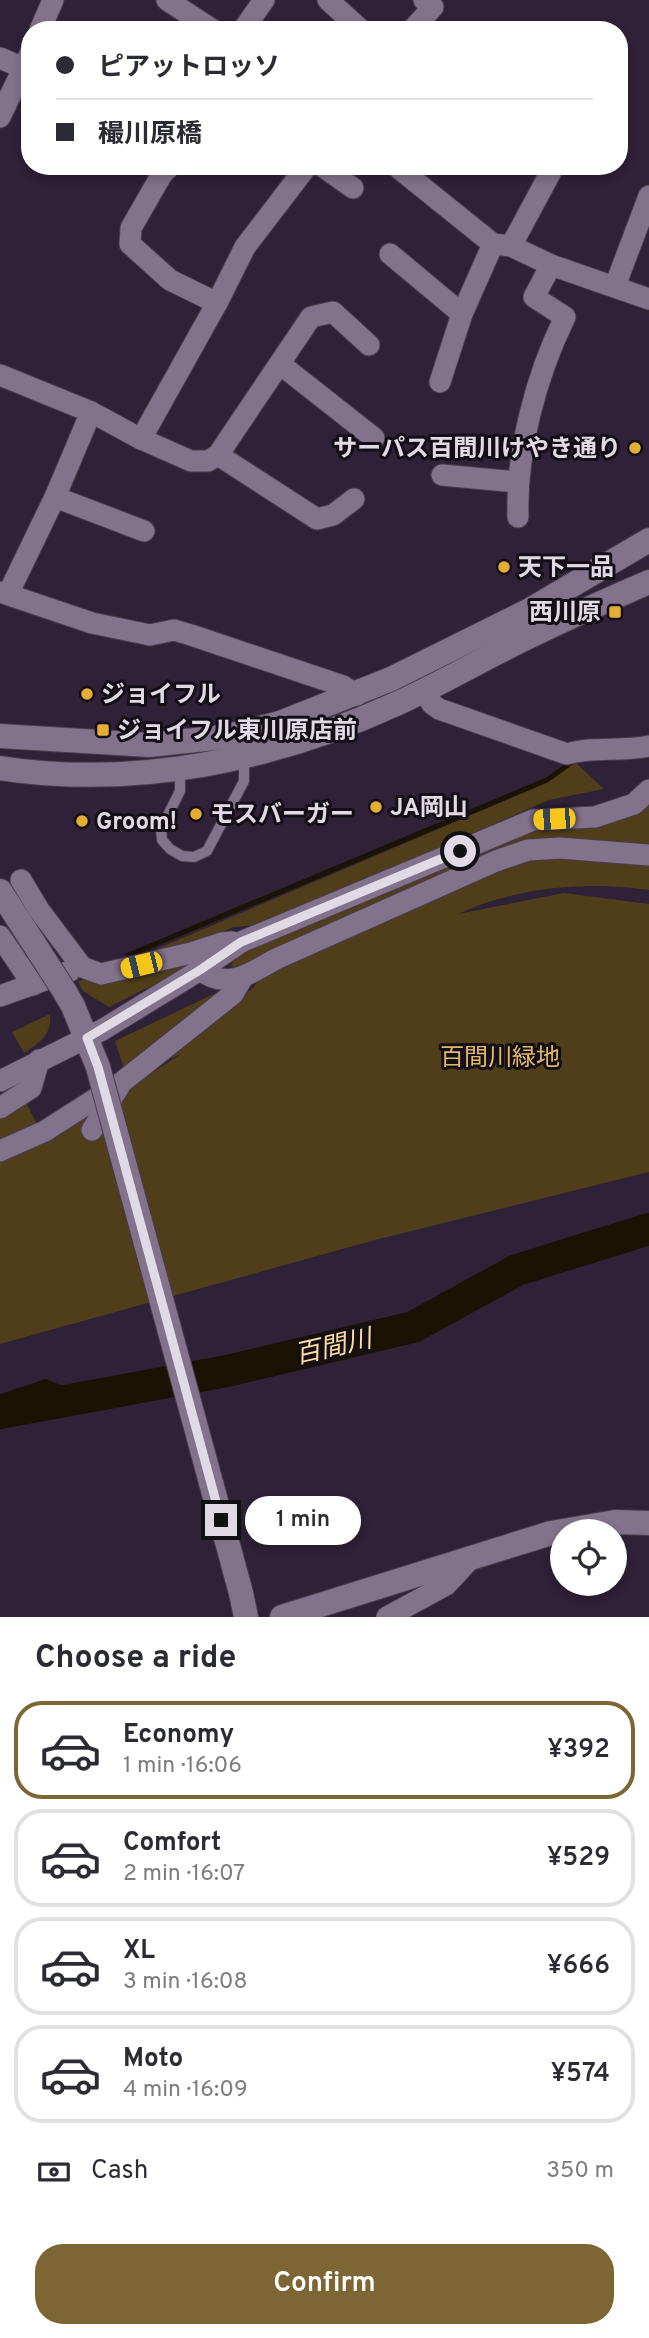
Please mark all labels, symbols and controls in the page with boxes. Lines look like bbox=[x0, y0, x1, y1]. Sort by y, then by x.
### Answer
text: ピアットロッソ bbox=[98, 52, 280, 85]
text: 穝川原橋 bbox=[98, 119, 202, 152]
place label: サーパス百間川けやき通り bbox=[333, 435, 621, 465]
marker: サーパス百間川けやき通り bbox=[627, 440, 643, 456]
place label: 天下一品 bbox=[518, 554, 614, 584]
marker: 天下一品 bbox=[496, 559, 512, 575]
place label: 西川原 bbox=[529, 599, 601, 629]
marker: 西川原 bbox=[607, 604, 623, 620]
place label: ジョイフル bbox=[101, 681, 221, 711]
marker: ジョイフル bbox=[79, 686, 95, 702]
place label: ジョイフル東川原店前 bbox=[117, 717, 357, 747]
marker: ジョイフル東川原店前 bbox=[95, 722, 111, 738]
place label: JA岡山 bbox=[390, 794, 468, 824]
marker: JA岡山 bbox=[368, 799, 384, 815]
place label: モスバーガー bbox=[210, 801, 354, 831]
marker: モスバーガー bbox=[188, 806, 204, 822]
car bbox=[533, 807, 576, 831]
place label: Groom! bbox=[96, 808, 177, 838]
marker: Groom! bbox=[74, 813, 90, 829]
route start bbox=[444, 835, 476, 867]
car bbox=[119, 950, 164, 980]
park label: 百間川緑地 bbox=[440, 1044, 560, 1074]
water label: 百間川 bbox=[292, 1323, 378, 1373]
callout: 1 min bbox=[246, 1496, 361, 1544]
route end bbox=[205, 1504, 237, 1536]
text: 1 min bbox=[276, 1506, 330, 1535]
map controls bbox=[550, 1519, 627, 1596]
button: locate bbox=[550, 1519, 627, 1596]
text: Choose a ride bbox=[35, 1639, 236, 1679]
icon: car bbox=[39, 1719, 102, 1782]
text: Economy bbox=[123, 1719, 234, 1752]
text: ¥392 bbox=[547, 1734, 610, 1767]
text: 1 min · 16:06 bbox=[123, 1752, 242, 1781]
icon: car bbox=[39, 1827, 102, 1890]
text: Comfort bbox=[123, 1827, 221, 1860]
text: ¥529 bbox=[547, 1842, 610, 1875]
text: 2 min · 16:07 bbox=[123, 1860, 245, 1889]
icon: car bbox=[39, 1935, 102, 1998]
text: XL bbox=[123, 1935, 155, 1968]
text: ¥666 bbox=[547, 1950, 610, 1983]
text: 3 min · 16:08 bbox=[123, 1968, 248, 1997]
icon: car bbox=[39, 2043, 102, 2106]
text: Moto bbox=[123, 2043, 183, 2076]
text: ¥574 bbox=[551, 2058, 610, 2091]
text: 4 min · 16:09 bbox=[123, 2076, 248, 2105]
icon: cash bbox=[35, 2153, 73, 2191]
text: Cash bbox=[91, 2155, 148, 2188]
text: 350 m bbox=[546, 2157, 614, 2186]
button: Confirm bbox=[35, 2244, 614, 2324]

